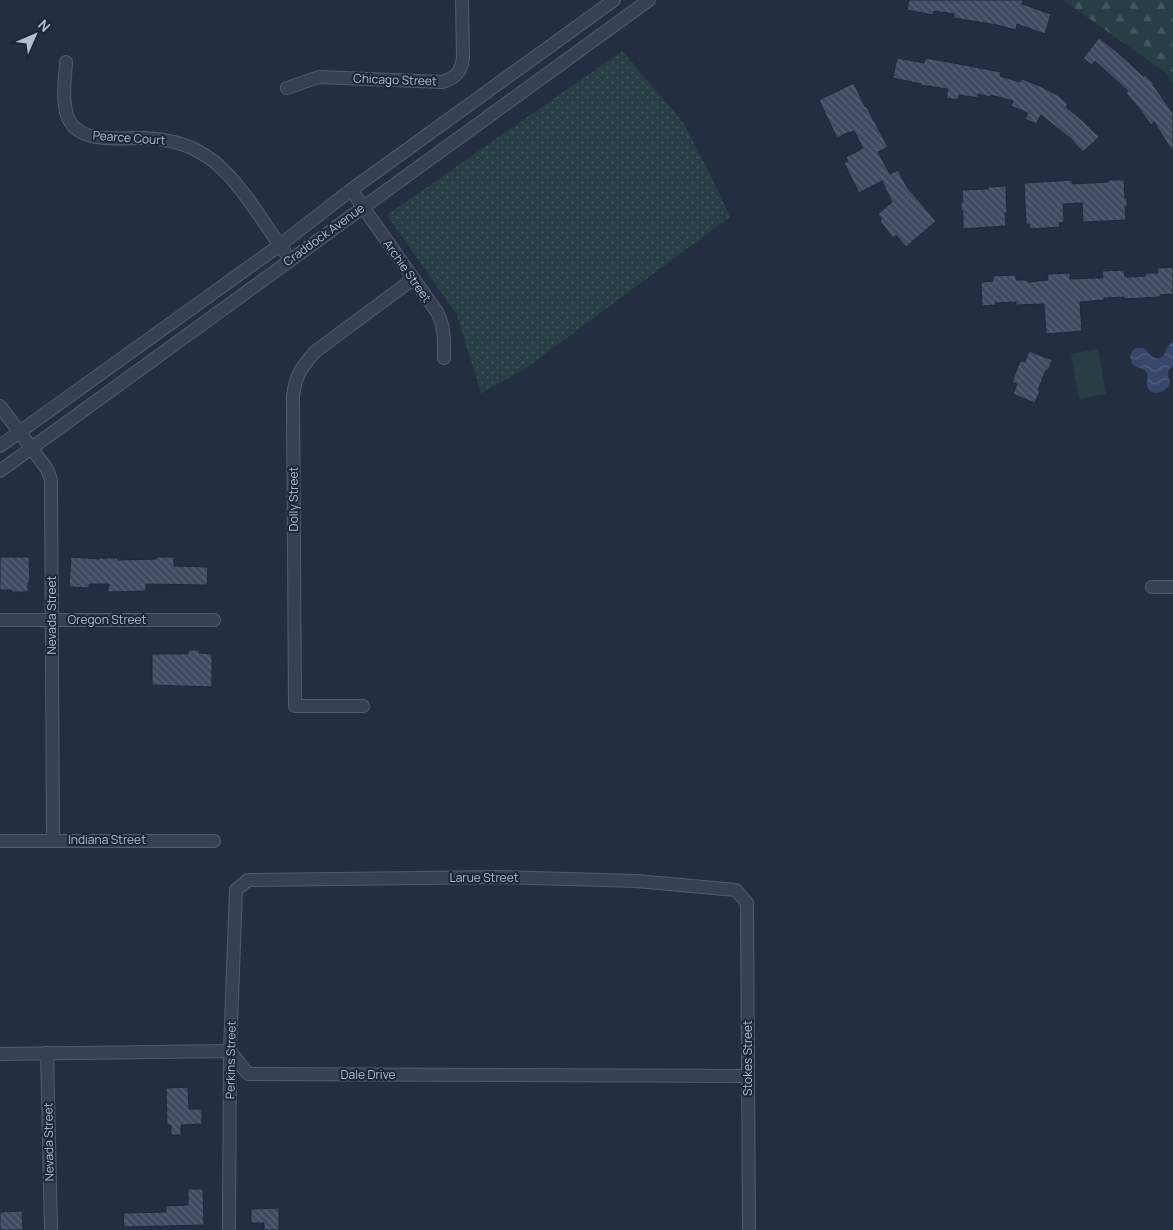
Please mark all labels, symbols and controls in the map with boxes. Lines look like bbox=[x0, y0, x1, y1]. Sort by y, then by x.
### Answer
north arrow bbox=[10, 10, 60, 60]
text: N bbox=[34, 15, 55, 36]
street label: Chicago Street bbox=[353, 70, 437, 89]
street label: Pearce Court bbox=[92, 126, 166, 149]
street label: Craddock Avenue bbox=[280, 199, 368, 270]
street label: Archie Street bbox=[379, 236, 435, 306]
street label: Dolly Street bbox=[285, 466, 302, 531]
street label: Nevada Street bbox=[43, 575, 60, 654]
street label: Oregon Street bbox=[68, 611, 147, 628]
street label: Indiana Street bbox=[68, 831, 146, 848]
street label: Larue Street bbox=[450, 869, 519, 886]
street label: Perkins Street bbox=[221, 1020, 240, 1099]
street label: Stokes Street bbox=[739, 1020, 756, 1096]
street label: Dale Drive bbox=[341, 1066, 396, 1083]
street label: Nevada Street bbox=[39, 1102, 58, 1182]

